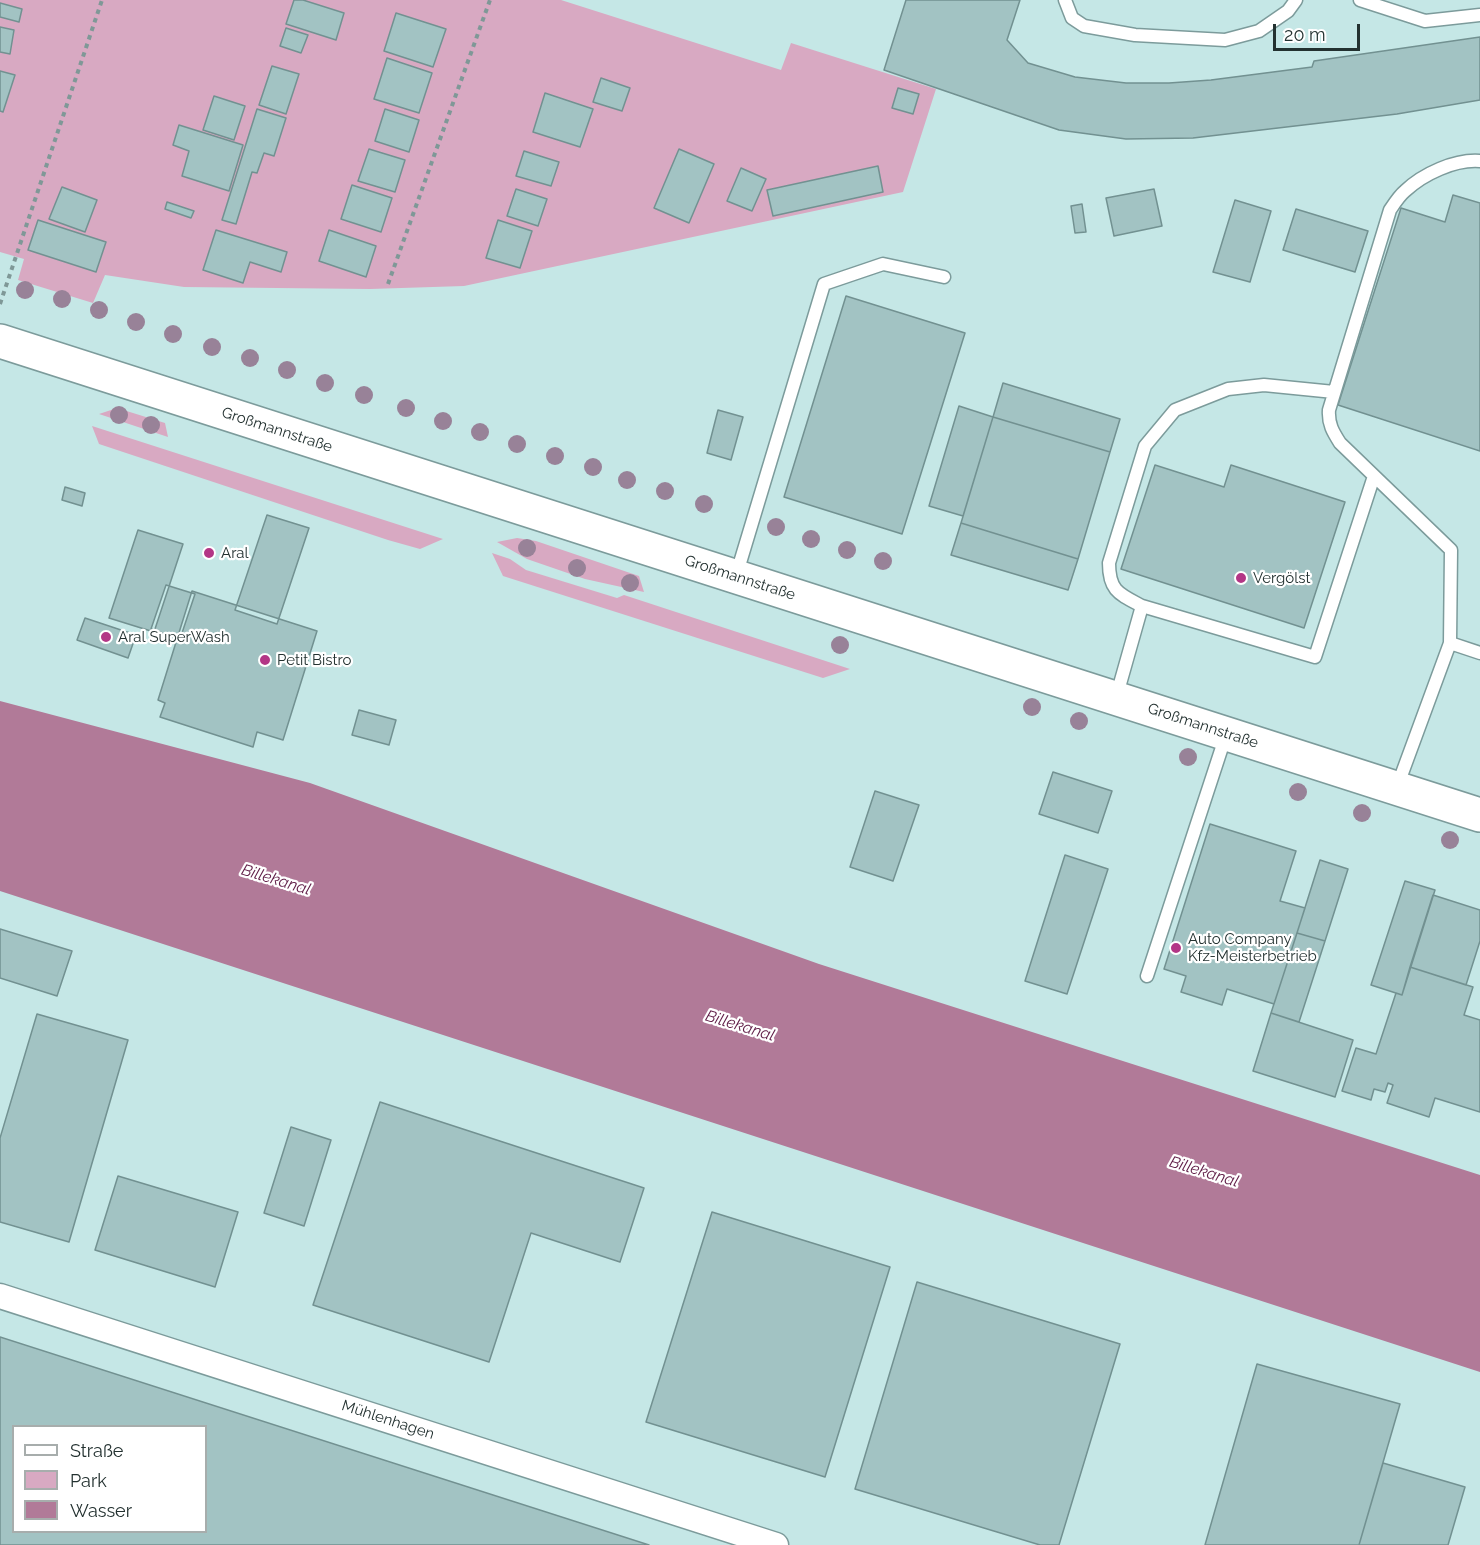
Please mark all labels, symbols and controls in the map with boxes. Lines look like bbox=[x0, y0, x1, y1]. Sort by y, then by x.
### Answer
scale bar bbox=[1276, 12, 1363, 50]
text: 20 m bbox=[1284, 24, 1326, 45]
street label: Großmannstraße bbox=[219, 404, 335, 456]
place label: Aral bbox=[221, 544, 249, 562]
marker: Aral bbox=[202, 546, 216, 560]
street label: Großmannstraße bbox=[682, 552, 798, 604]
place label: Vergölst bbox=[1253, 569, 1311, 587]
marker: Vergölst bbox=[1234, 571, 1248, 585]
place label: Aral SuperWash bbox=[118, 628, 230, 646]
marker: Aral SuperWash bbox=[99, 630, 113, 644]
place label: Petit Bistro bbox=[277, 651, 352, 669]
marker: Petit Bistro bbox=[258, 653, 272, 667]
street label: Großmannstraße bbox=[1145, 700, 1261, 752]
water label: Billekanal bbox=[239, 860, 313, 900]
place label: Auto Company Kfz-Meisterbetrieb bbox=[1188, 930, 1317, 965]
marker: Auto Company Kfz-Meisterbetrieb bbox=[1169, 941, 1183, 955]
water label: Billekanal bbox=[703, 1006, 777, 1046]
water label: Billekanal bbox=[1167, 1152, 1241, 1192]
street label: Mühlenhagen bbox=[339, 1397, 437, 1443]
legend bbox=[12, 1425, 207, 1533]
text: Straße bbox=[70, 1440, 123, 1461]
text: Park bbox=[70, 1470, 107, 1491]
text: Wasser bbox=[70, 1500, 132, 1521]

